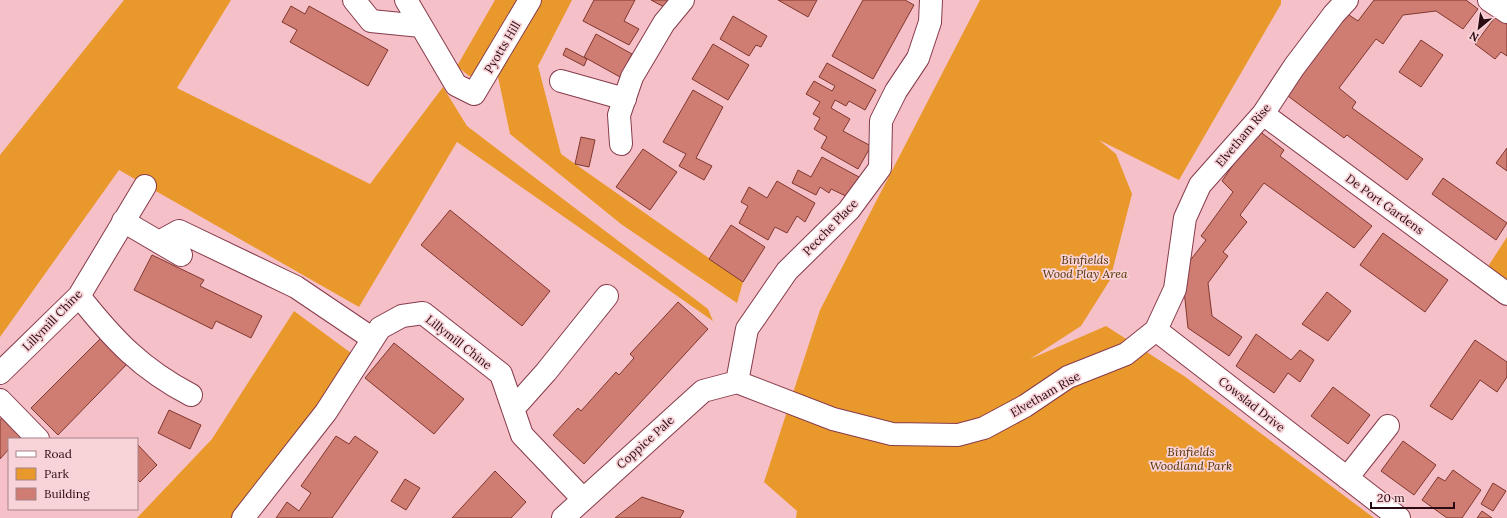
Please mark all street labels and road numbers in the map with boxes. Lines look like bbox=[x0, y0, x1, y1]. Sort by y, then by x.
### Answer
street label: Pyotts Hill bbox=[481, 18, 523, 76]
street label: Elvetham Rise bbox=[1212, 100, 1274, 170]
street label: De Port Gardens bbox=[1343, 171, 1427, 238]
street label: Pecche Place bbox=[799, 195, 861, 258]
street label: Lillymill Chine bbox=[19, 286, 85, 354]
street label: Lillymill Chine bbox=[423, 312, 495, 373]
street label: Elvetham Rise bbox=[1007, 368, 1083, 420]
street label: Cowslad Drive bbox=[1216, 373, 1289, 435]
street label: Coppice Pale bbox=[613, 412, 677, 472]

